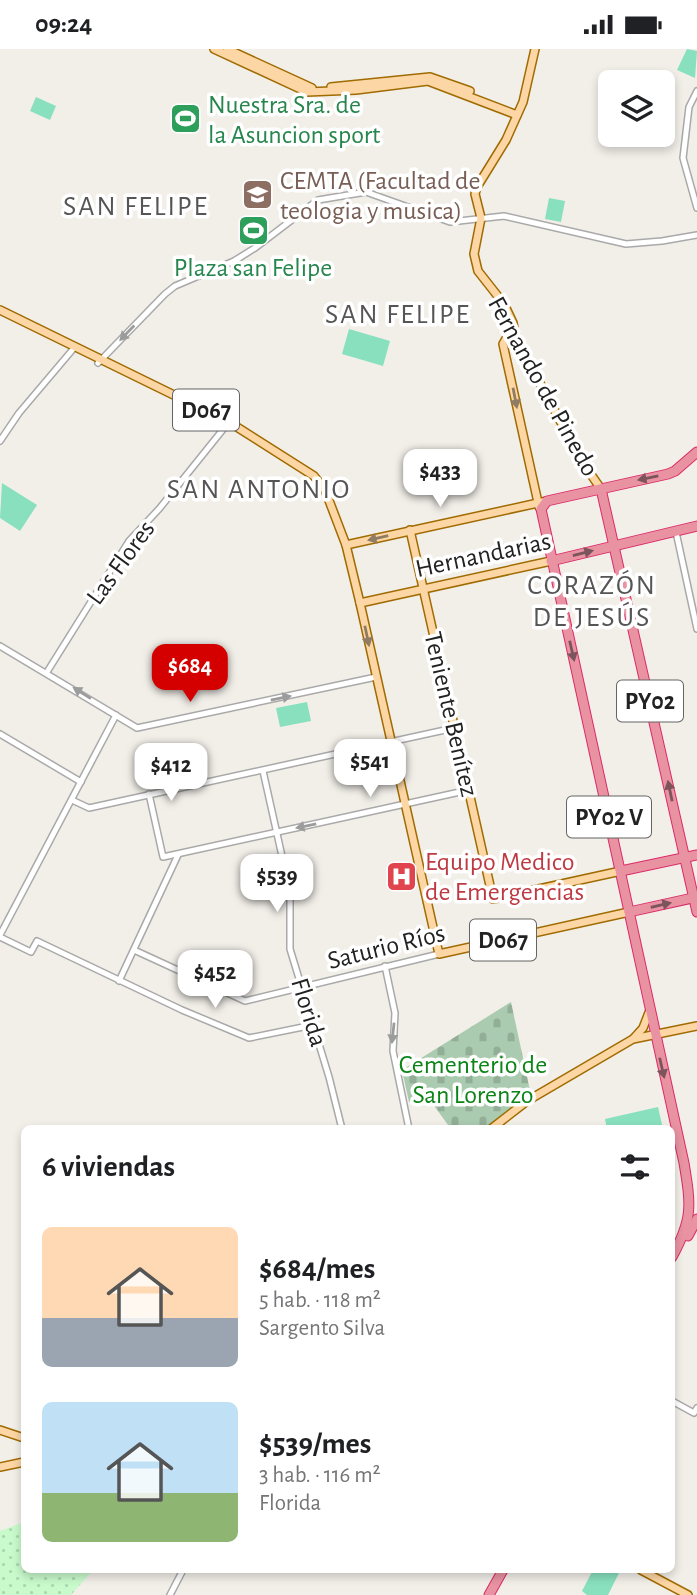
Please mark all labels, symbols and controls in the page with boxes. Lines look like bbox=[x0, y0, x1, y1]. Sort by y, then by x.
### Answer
text: 09:24 bbox=[35, 11, 92, 37]
map controls bbox=[598, 70, 675, 147]
button: layers bbox=[598, 70, 675, 147]
place label: Nuestra Sra. de la Asuncion sport bbox=[208, 92, 380, 148]
sports icon: Nuestra Sra. de la Asuncion sport bbox=[168, 102, 202, 136]
place label: CEMTA (Facultad de teologia y musica) bbox=[280, 168, 480, 224]
school or university icon: CEMTA (Facultad de teologia y musica) bbox=[240, 178, 274, 212]
district label: SAN FELIPE bbox=[63, 193, 209, 221]
sports icon: Plaza san Felipe bbox=[236, 214, 270, 248]
place label: Plaza san Felipe bbox=[174, 255, 332, 281]
street label: Fernando de Pinedo bbox=[483, 292, 603, 481]
district label: SAN FELIPE bbox=[325, 301, 471, 329]
one-way arrow bbox=[119, 324, 135, 341]
one-way arrow bbox=[509, 387, 520, 409]
road number: D067 bbox=[173, 389, 239, 431]
pin: $433 bbox=[399, 449, 481, 509]
text: $433 bbox=[419, 460, 461, 483]
one-way arrow bbox=[637, 473, 659, 484]
district label: SAN ANTONIO bbox=[167, 476, 351, 504]
street label: Las Flores bbox=[82, 516, 160, 609]
street label: Hernandarias bbox=[413, 528, 553, 582]
one-way arrow bbox=[367, 533, 389, 544]
one-way arrow bbox=[572, 547, 594, 558]
district label: CORAZÓN DE JESÚS bbox=[527, 569, 657, 632]
one-way arrow bbox=[361, 625, 372, 647]
street label: Teniente Benítez bbox=[419, 629, 483, 799]
one-way arrow bbox=[567, 640, 578, 662]
pin: $684 bbox=[149, 645, 231, 704]
text: $684 bbox=[168, 655, 212, 678]
road number: PY02 bbox=[617, 681, 683, 721]
one-way arrow bbox=[72, 687, 91, 700]
one-way arrow bbox=[270, 692, 292, 703]
pin: $541 bbox=[329, 739, 411, 799]
pin: $412 bbox=[130, 743, 212, 803]
text: $541 bbox=[350, 750, 390, 773]
text: $412 bbox=[150, 754, 192, 777]
one-way arrow bbox=[665, 780, 676, 802]
road number: PY02 V bbox=[567, 797, 651, 837]
one-way arrow bbox=[295, 821, 317, 832]
place label: Equipo Medico de Emergencias bbox=[425, 849, 584, 905]
pin: $539 bbox=[236, 855, 318, 914]
hospital icon: Equipo Medico de Emergencias bbox=[385, 859, 419, 893]
text: $539 bbox=[256, 865, 298, 888]
one-way arrow bbox=[651, 899, 673, 910]
road number: D067 bbox=[470, 919, 536, 961]
street label: Saturio Ríos bbox=[325, 920, 448, 974]
pin: $452 bbox=[174, 951, 256, 1010]
text: $452 bbox=[194, 961, 236, 984]
street label: Florida bbox=[286, 975, 332, 1050]
one-way arrow bbox=[388, 1022, 399, 1044]
park label: Cementerio de San Lorenzo bbox=[399, 1052, 547, 1108]
one-way arrow bbox=[657, 1057, 668, 1079]
icon: filters bbox=[616, 1148, 654, 1186]
text: 6 viviendas bbox=[42, 1152, 175, 1182]
text: $684/mes bbox=[259, 1254, 375, 1284]
icon: home bbox=[98, 1255, 182, 1339]
text: 5 hab. · 118 m² bbox=[259, 1289, 381, 1312]
text: Sargento Silva bbox=[259, 1317, 385, 1340]
text: $539/mes bbox=[259, 1429, 371, 1459]
icon: home bbox=[98, 1430, 182, 1514]
text: 3 hab. · 116 m² bbox=[259, 1464, 381, 1487]
text: Florida bbox=[259, 1492, 321, 1515]

